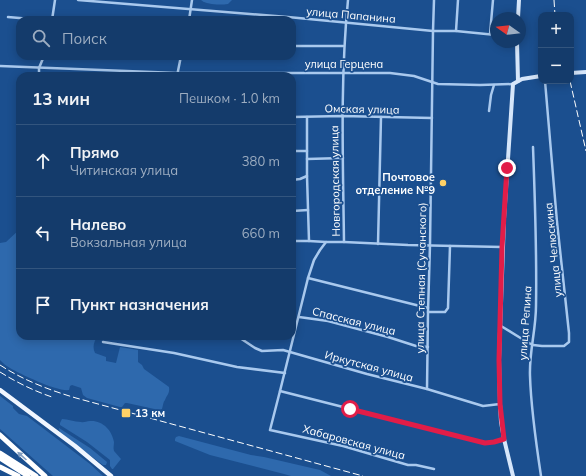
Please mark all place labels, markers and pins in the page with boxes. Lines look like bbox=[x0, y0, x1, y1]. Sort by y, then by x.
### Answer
place label: Почтовое отделение №9 bbox=[355, 170, 435, 197]
marker: Почтовое отделение №9 bbox=[438, 178, 448, 188]
place label: 13 км bbox=[135, 406, 165, 420]
marker: 13 км bbox=[120, 407, 132, 419]

